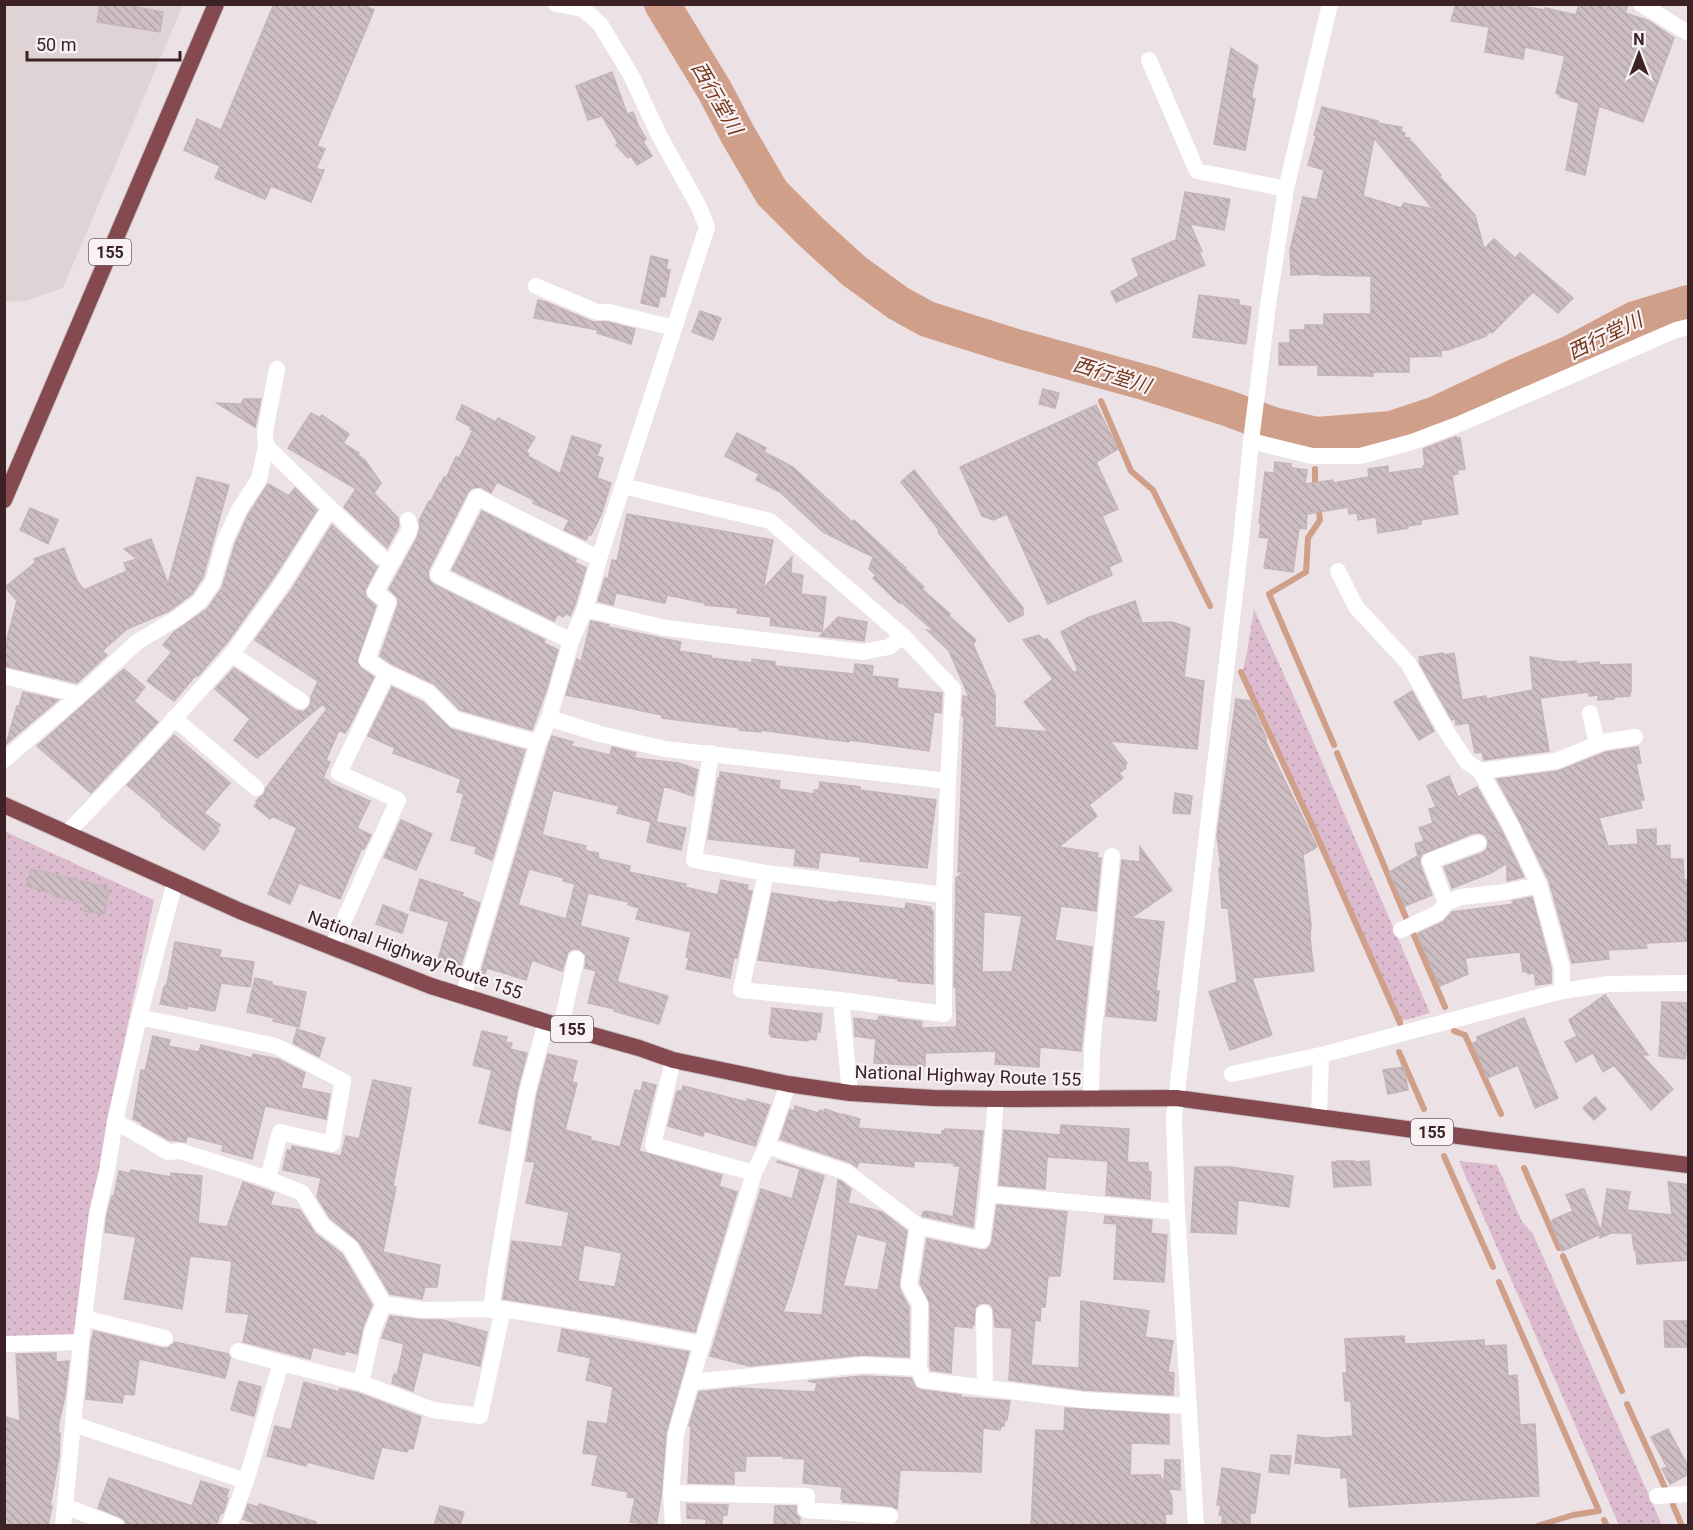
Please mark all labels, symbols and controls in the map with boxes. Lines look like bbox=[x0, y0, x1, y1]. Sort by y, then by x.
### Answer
scale bar bbox=[27, 24, 180, 62]
north arrow bbox=[1609, 24, 1669, 84]
text: N bbox=[1633, 30, 1645, 49]
text: 50 m bbox=[36, 34, 76, 55]
water label: 西行堂川 bbox=[687, 57, 748, 140]
road number: 155 bbox=[89, 239, 131, 265]
water label: 西行堂川 bbox=[1564, 307, 1648, 364]
water label: 西行堂川 bbox=[1070, 352, 1156, 399]
street label: National Highway Route 155 bbox=[305, 906, 525, 1003]
road number: 155 bbox=[551, 1016, 593, 1042]
street label: National Highway Route 155 bbox=[854, 1061, 1082, 1090]
road number: 155 bbox=[1411, 1119, 1453, 1145]

